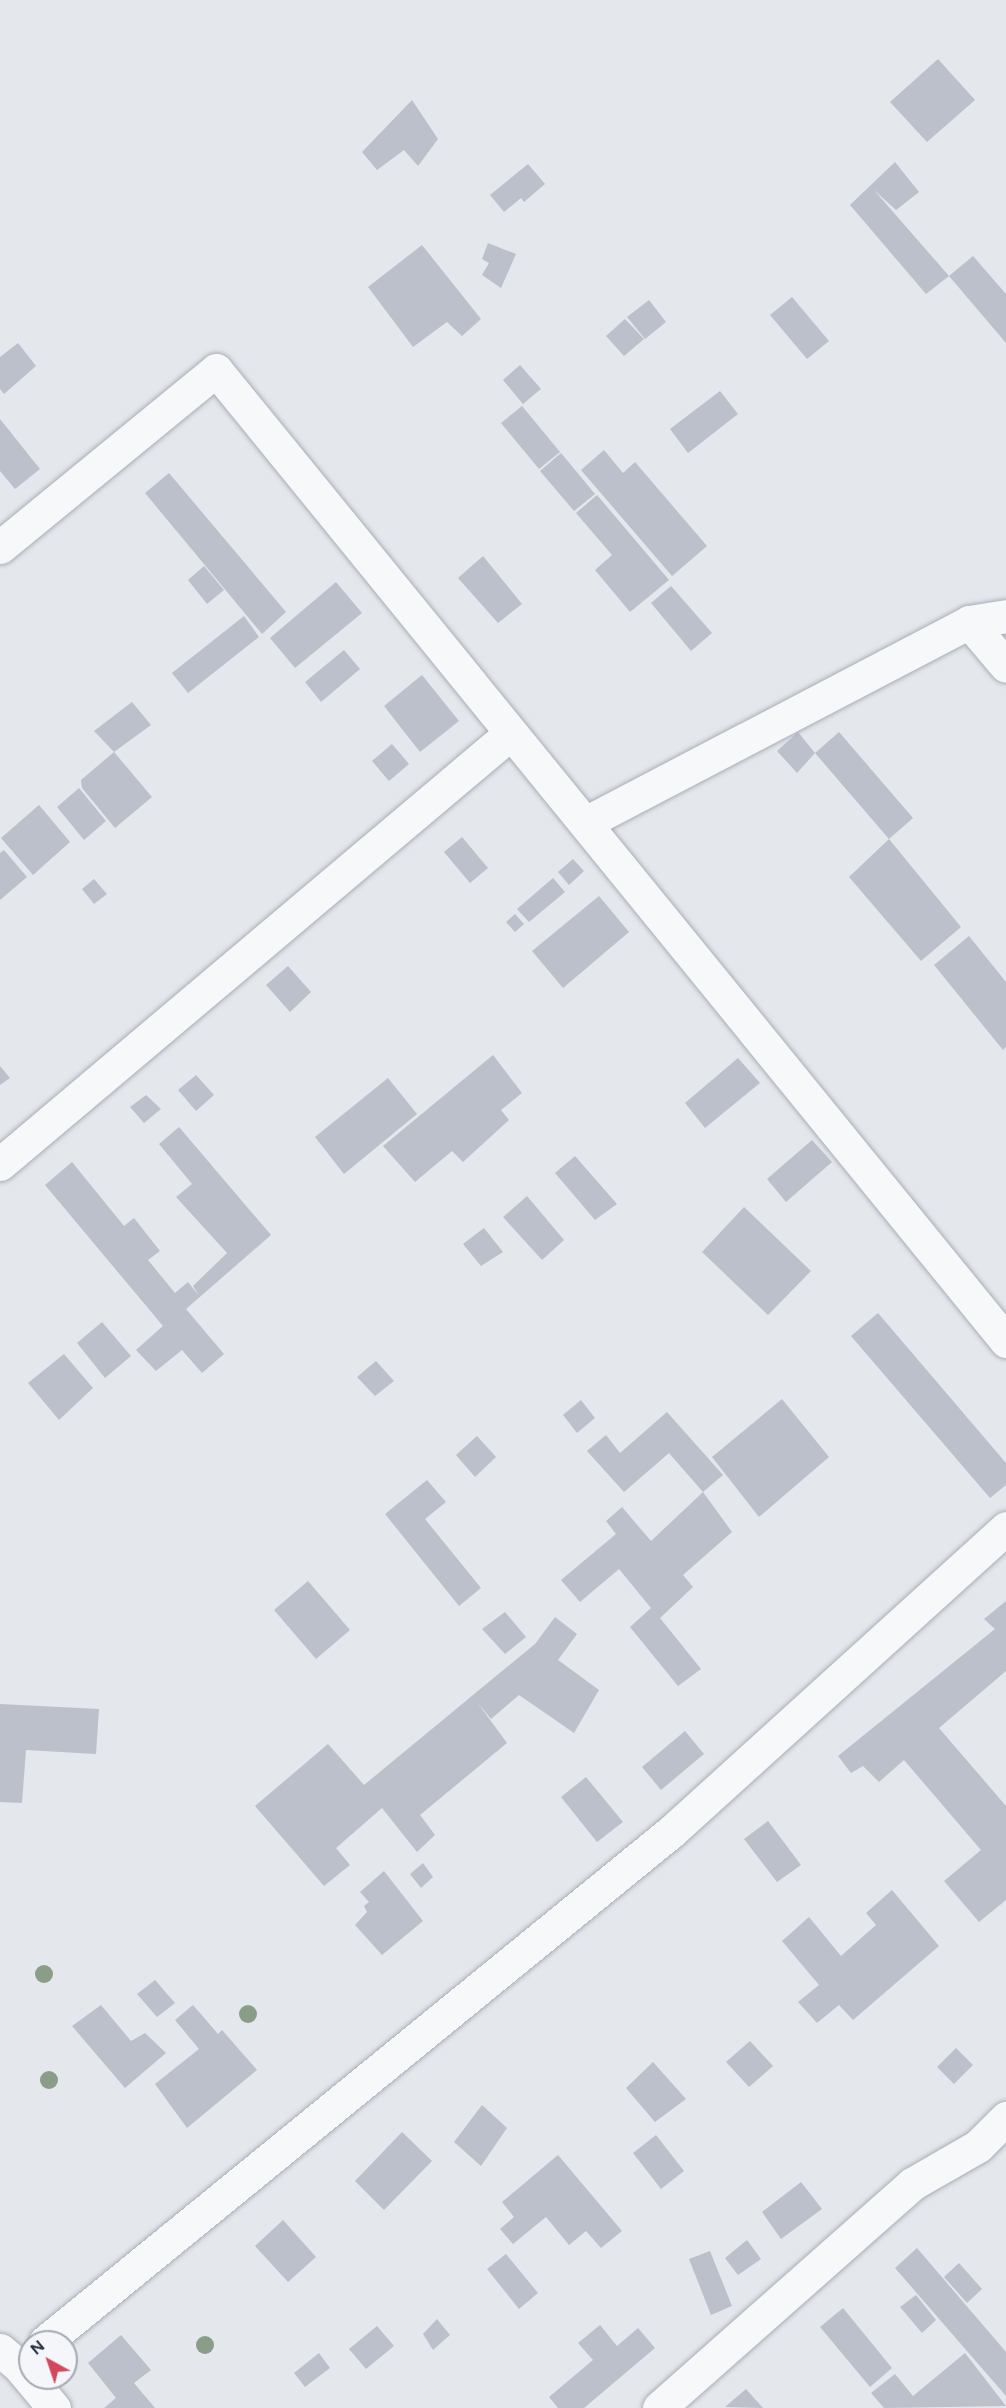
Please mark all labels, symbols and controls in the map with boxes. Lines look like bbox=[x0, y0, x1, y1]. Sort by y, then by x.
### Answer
north arrow bbox=[18, 2330, 78, 2390]
text: N bbox=[27, 2336, 48, 2359]

